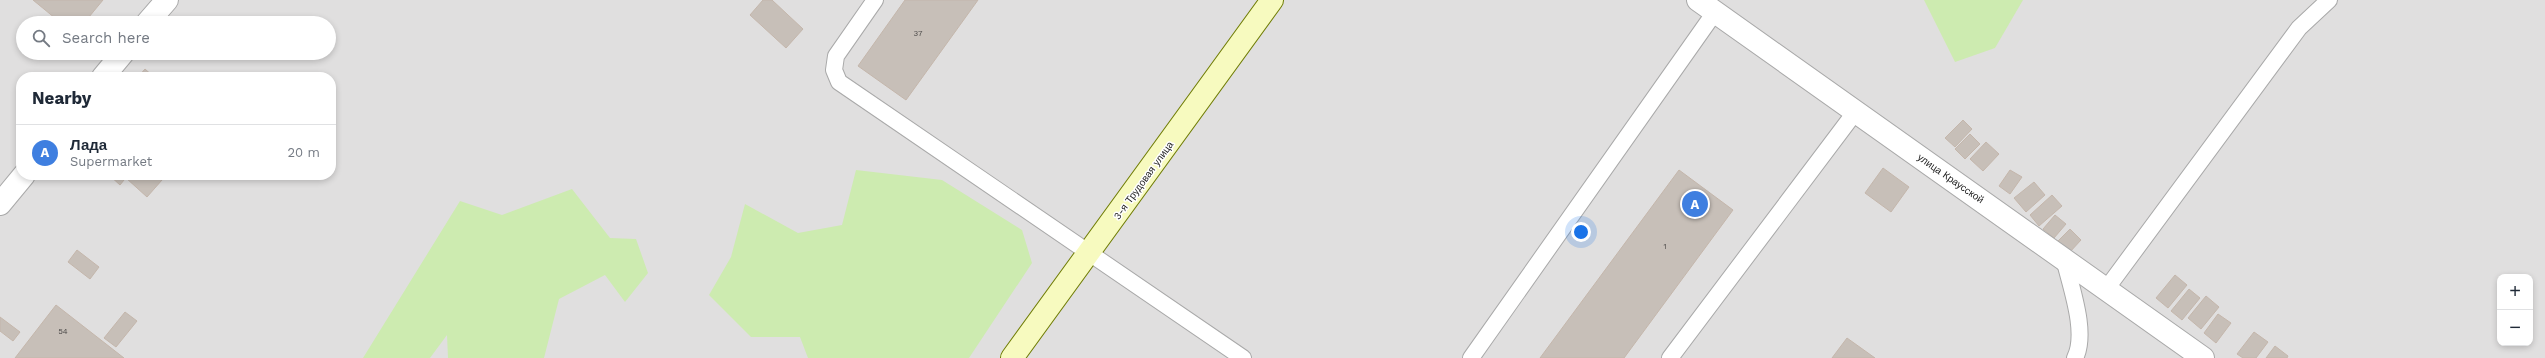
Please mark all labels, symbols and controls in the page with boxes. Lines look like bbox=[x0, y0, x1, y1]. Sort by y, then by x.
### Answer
search box bbox=[16, 16, 336, 60]
icon: search bbox=[30, 27, 52, 49]
text: Search here bbox=[62, 29, 150, 47]
house number: 37 bbox=[914, 29, 923, 38]
text: Nearby bbox=[32, 88, 91, 108]
text: Лада bbox=[70, 136, 107, 154]
street label: 3-я Трудовая улица bbox=[1111, 139, 1176, 222]
text: A bbox=[41, 145, 49, 160]
text: 20 m bbox=[288, 145, 320, 160]
street label: улица Краусской bbox=[1916, 151, 1986, 205]
text: Supermarket bbox=[70, 154, 152, 169]
pin: A bbox=[1682, 189, 1708, 219]
your location bbox=[1571, 222, 1591, 242]
house number: 1 bbox=[1663, 242, 1667, 251]
map controls bbox=[2497, 274, 2533, 346]
button: + bbox=[2497, 274, 2533, 310]
button: − bbox=[2497, 310, 2533, 346]
house number: 54 bbox=[58, 327, 68, 336]

